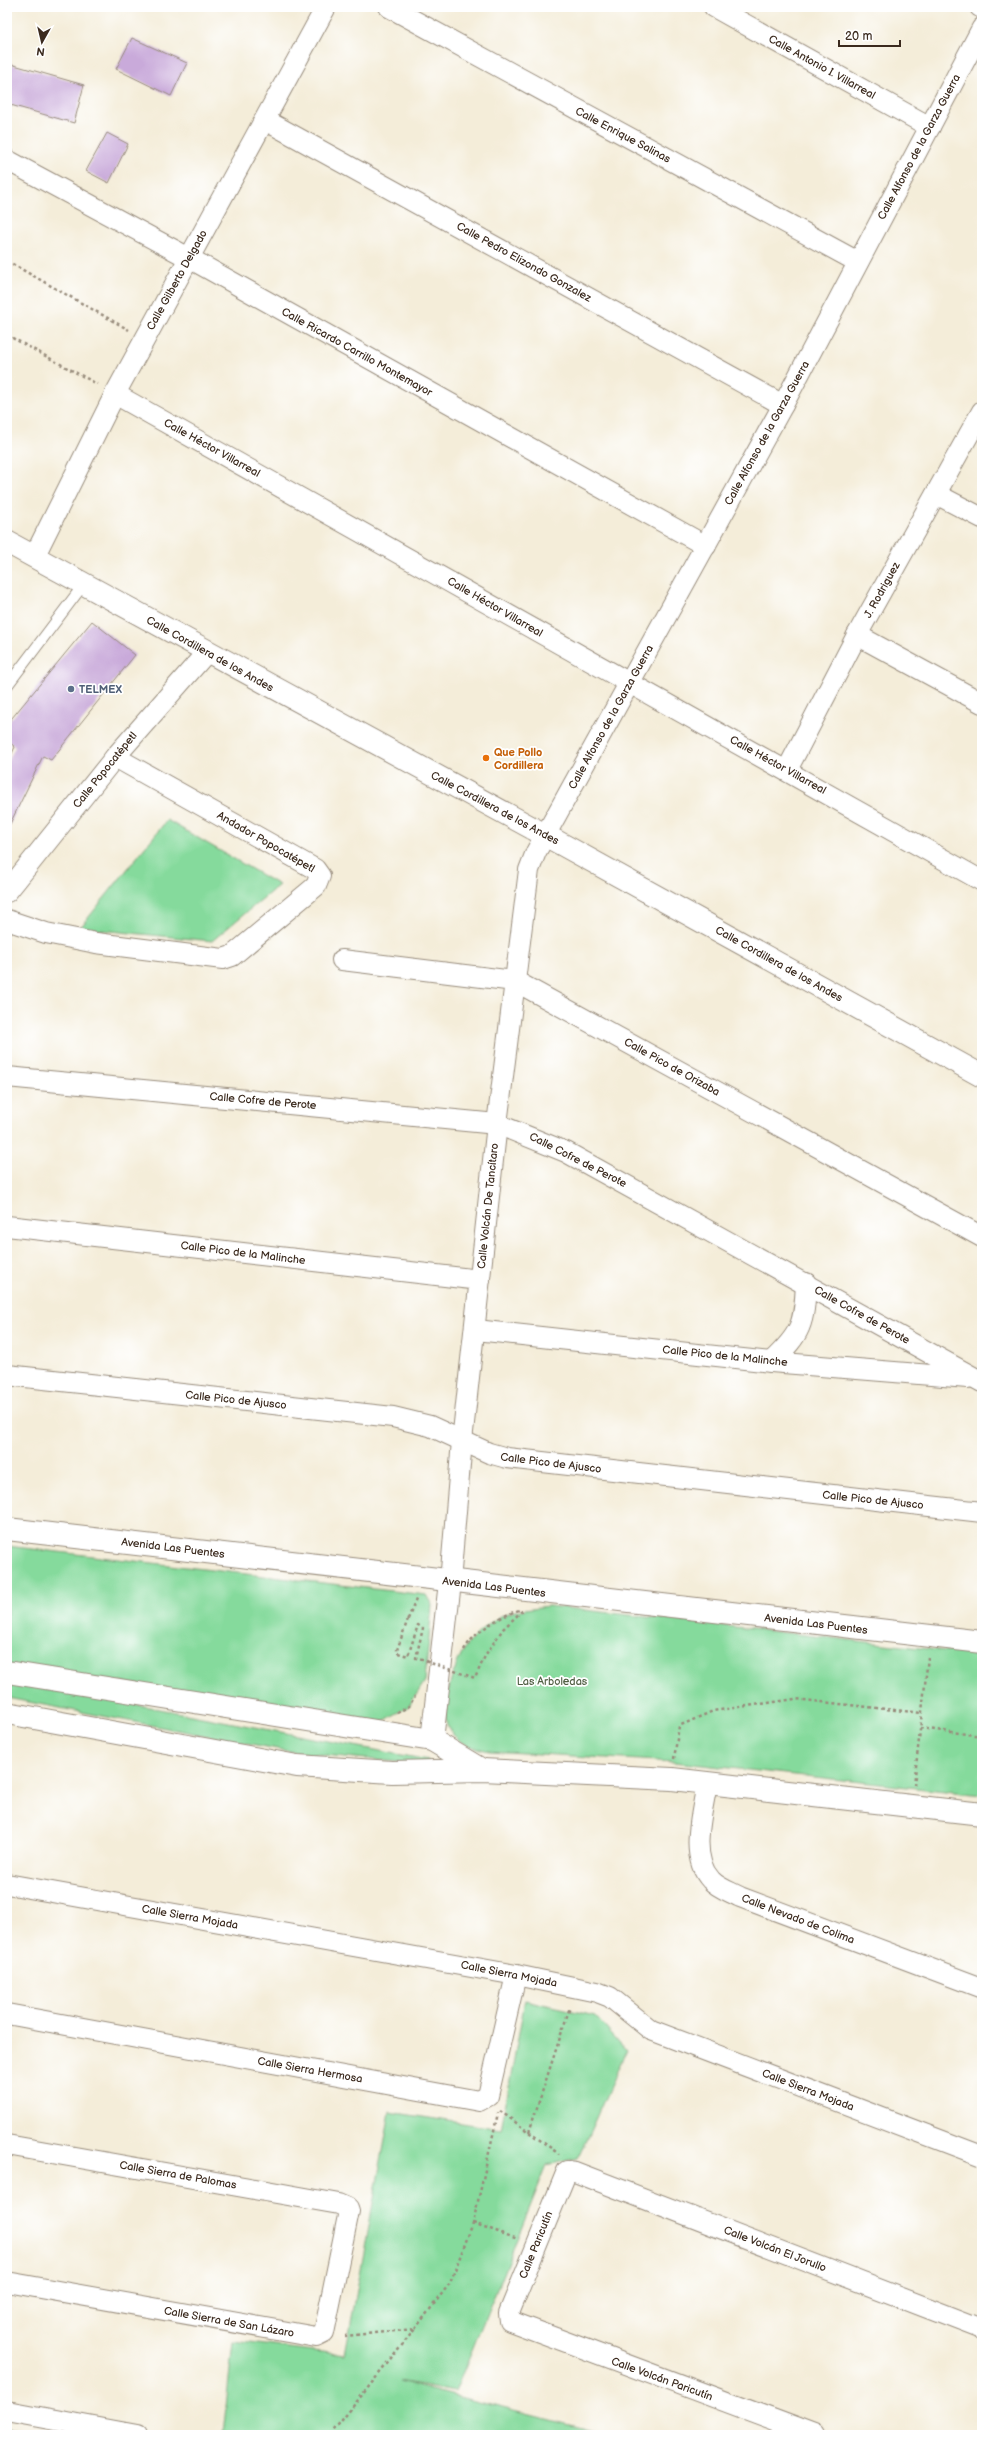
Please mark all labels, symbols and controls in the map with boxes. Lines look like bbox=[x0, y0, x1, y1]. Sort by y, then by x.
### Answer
north arrow bbox=[22, 22, 62, 62]
scale bar bbox=[839, 22, 900, 48]
text: 20 m bbox=[845, 29, 872, 44]
street label: Calle Antonio I. Villarreal bbox=[766, 32, 878, 102]
text: N bbox=[36, 44, 46, 58]
street label: Calle Alfonso de la Garza Guerra bbox=[875, 72, 963, 222]
street label: Calle Enrique Salinas bbox=[573, 104, 673, 166]
street label: Calle Pedro Elizondo Gonzalez bbox=[454, 219, 594, 305]
street label: Calle Gilberto Delgado bbox=[144, 228, 210, 332]
street label: Calle Ricardo Carrillo Montemayor bbox=[279, 305, 436, 399]
street label: Calle Alfonso de la Garza Guerra bbox=[722, 359, 812, 507]
street label: Calle Héctor Villarreal bbox=[162, 416, 262, 480]
street label: J. Rodriguez bbox=[861, 559, 903, 620]
street label: Calle Héctor Villarreal bbox=[445, 574, 545, 640]
street label: Calle Cordillera de los Andes bbox=[144, 614, 276, 695]
street label: Calle Alfonso de la Garza Guerra bbox=[566, 643, 656, 791]
place label: TELMEX bbox=[79, 683, 122, 696]
marker: TELMEX bbox=[66, 684, 76, 694]
street label: Calle Popocatépetl bbox=[70, 729, 140, 811]
street label: Calle Héctor Villarreal bbox=[728, 733, 828, 797]
place label: Que Pollo Cordillera bbox=[494, 746, 544, 772]
marker: Que Pollo Cordillera bbox=[481, 753, 491, 763]
street label: Calle Cordillera de los Andes bbox=[429, 769, 562, 848]
street label: Andador Popocatépetl bbox=[215, 809, 317, 875]
street label: Calle Cordillera de los Andes bbox=[713, 924, 845, 1005]
street label: Calle Pico de Orizaba bbox=[622, 1035, 722, 1099]
street label: Calle Cofre de Perote bbox=[209, 1090, 317, 1112]
street label: Calle Cofre de Perote bbox=[527, 1130, 629, 1190]
street label: Calle Volcán De Tancítaro bbox=[475, 1142, 501, 1270]
street label: Calle Pico de la Malinche bbox=[180, 1239, 307, 1267]
street label: Calle Cofre de Perote bbox=[812, 1283, 912, 1347]
street label: Calle Pico de la Malinche bbox=[662, 1343, 789, 1369]
street label: Calle Pico de Ajusco bbox=[185, 1388, 287, 1412]
street label: Calle Pico de Ajusco bbox=[500, 1450, 602, 1476]
street label: Calle Pico de Ajusco bbox=[822, 1488, 924, 1512]
street label: Avenida Las Puentes bbox=[121, 1535, 226, 1561]
street label: Avenida Las Puentes bbox=[442, 1574, 547, 1600]
street label: Avenida Las Puentes bbox=[764, 1611, 869, 1637]
park label: Las Arboledas bbox=[517, 1675, 588, 1688]
street label: Calle Nevado de Colima bbox=[740, 1891, 856, 1947]
street label: Calle Sierra Mojada bbox=[141, 1902, 239, 1932]
street label: Calle Sierra Mojada bbox=[460, 1958, 558, 1990]
street label: Calle Sierra Hermosa bbox=[256, 2054, 364, 2086]
street label: Calle Sierra Mojada bbox=[760, 2066, 856, 2114]
street label: Calle Sierra de Palomas bbox=[118, 2158, 238, 2192]
street label: Calle Paricutín bbox=[517, 2209, 555, 2281]
street label: Calle Volcán El Jorullo bbox=[722, 2223, 828, 2275]
street label: Calle Sierra de San Lázaro bbox=[163, 2304, 295, 2340]
street label: Calle Volcán Paricutín bbox=[609, 2355, 715, 2403]

